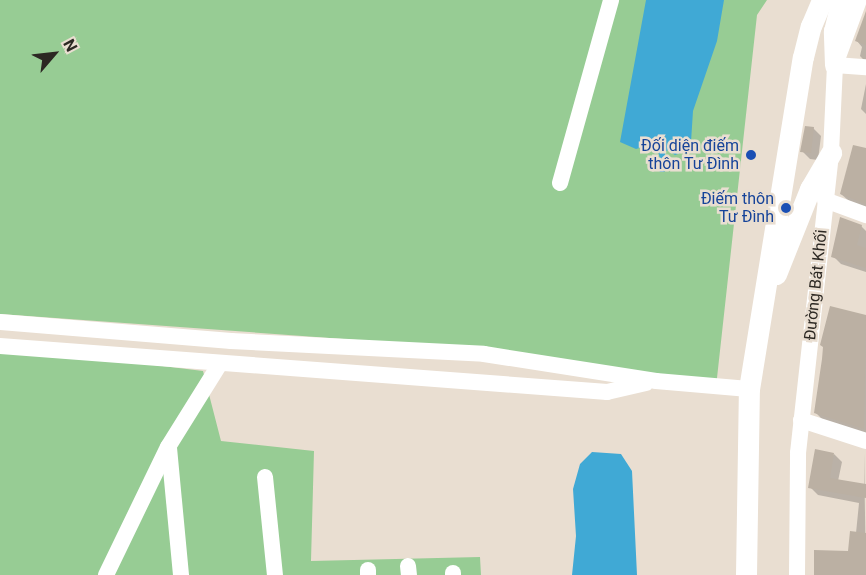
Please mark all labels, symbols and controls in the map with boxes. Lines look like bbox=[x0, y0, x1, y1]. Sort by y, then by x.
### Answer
north arrow bbox=[24, 24, 84, 84]
text: N bbox=[59, 36, 81, 55]
place label: Đối diện điếm thôn Tư Đình bbox=[641, 136, 739, 174]
marker: Đối diện điếm thôn Tư Đình bbox=[744, 148, 758, 162]
place label: Điếm thôn Tư Đình bbox=[701, 189, 774, 227]
marker: Điếm thôn Tư Đình bbox=[779, 201, 793, 215]
street label: Đường Bát Khối bbox=[801, 229, 831, 341]

